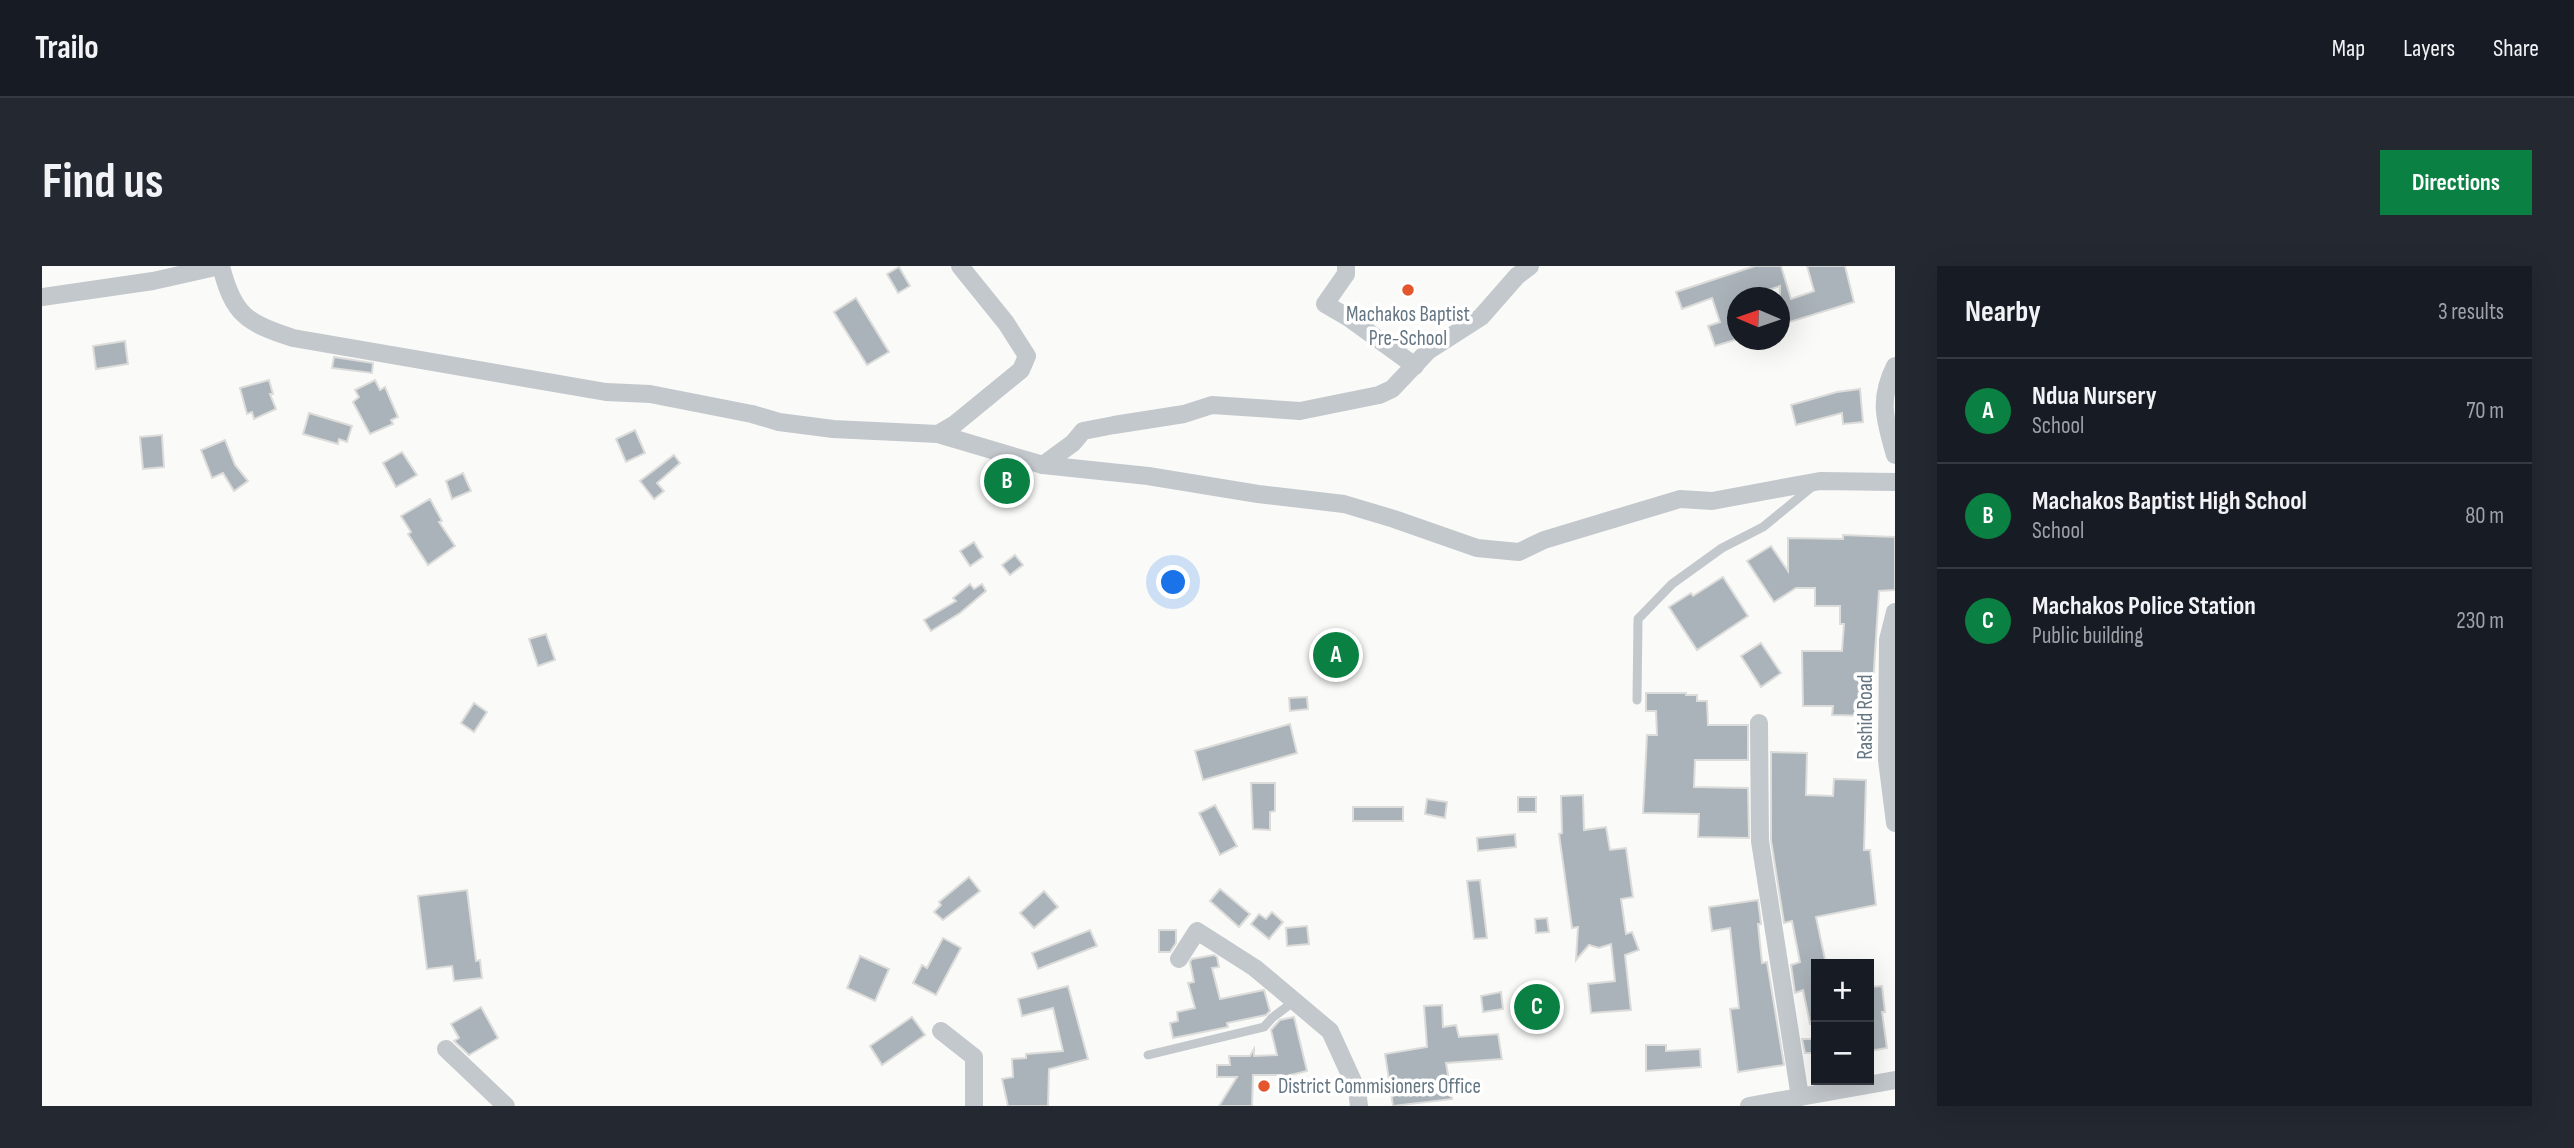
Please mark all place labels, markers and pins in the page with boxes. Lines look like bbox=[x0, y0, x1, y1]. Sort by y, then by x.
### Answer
marker: Machakos Baptist Pre-School bbox=[1400, 282, 1416, 298]
place label: Machakos Baptist Pre-School bbox=[1346, 302, 1470, 351]
pin: B bbox=[984, 455, 1030, 507]
pin: A bbox=[1313, 629, 1359, 681]
pin: C bbox=[1514, 981, 1560, 1033]
place label: District Commisioners Office bbox=[1278, 1074, 1481, 1099]
marker: District Commisioners Office bbox=[1256, 1078, 1272, 1094]

